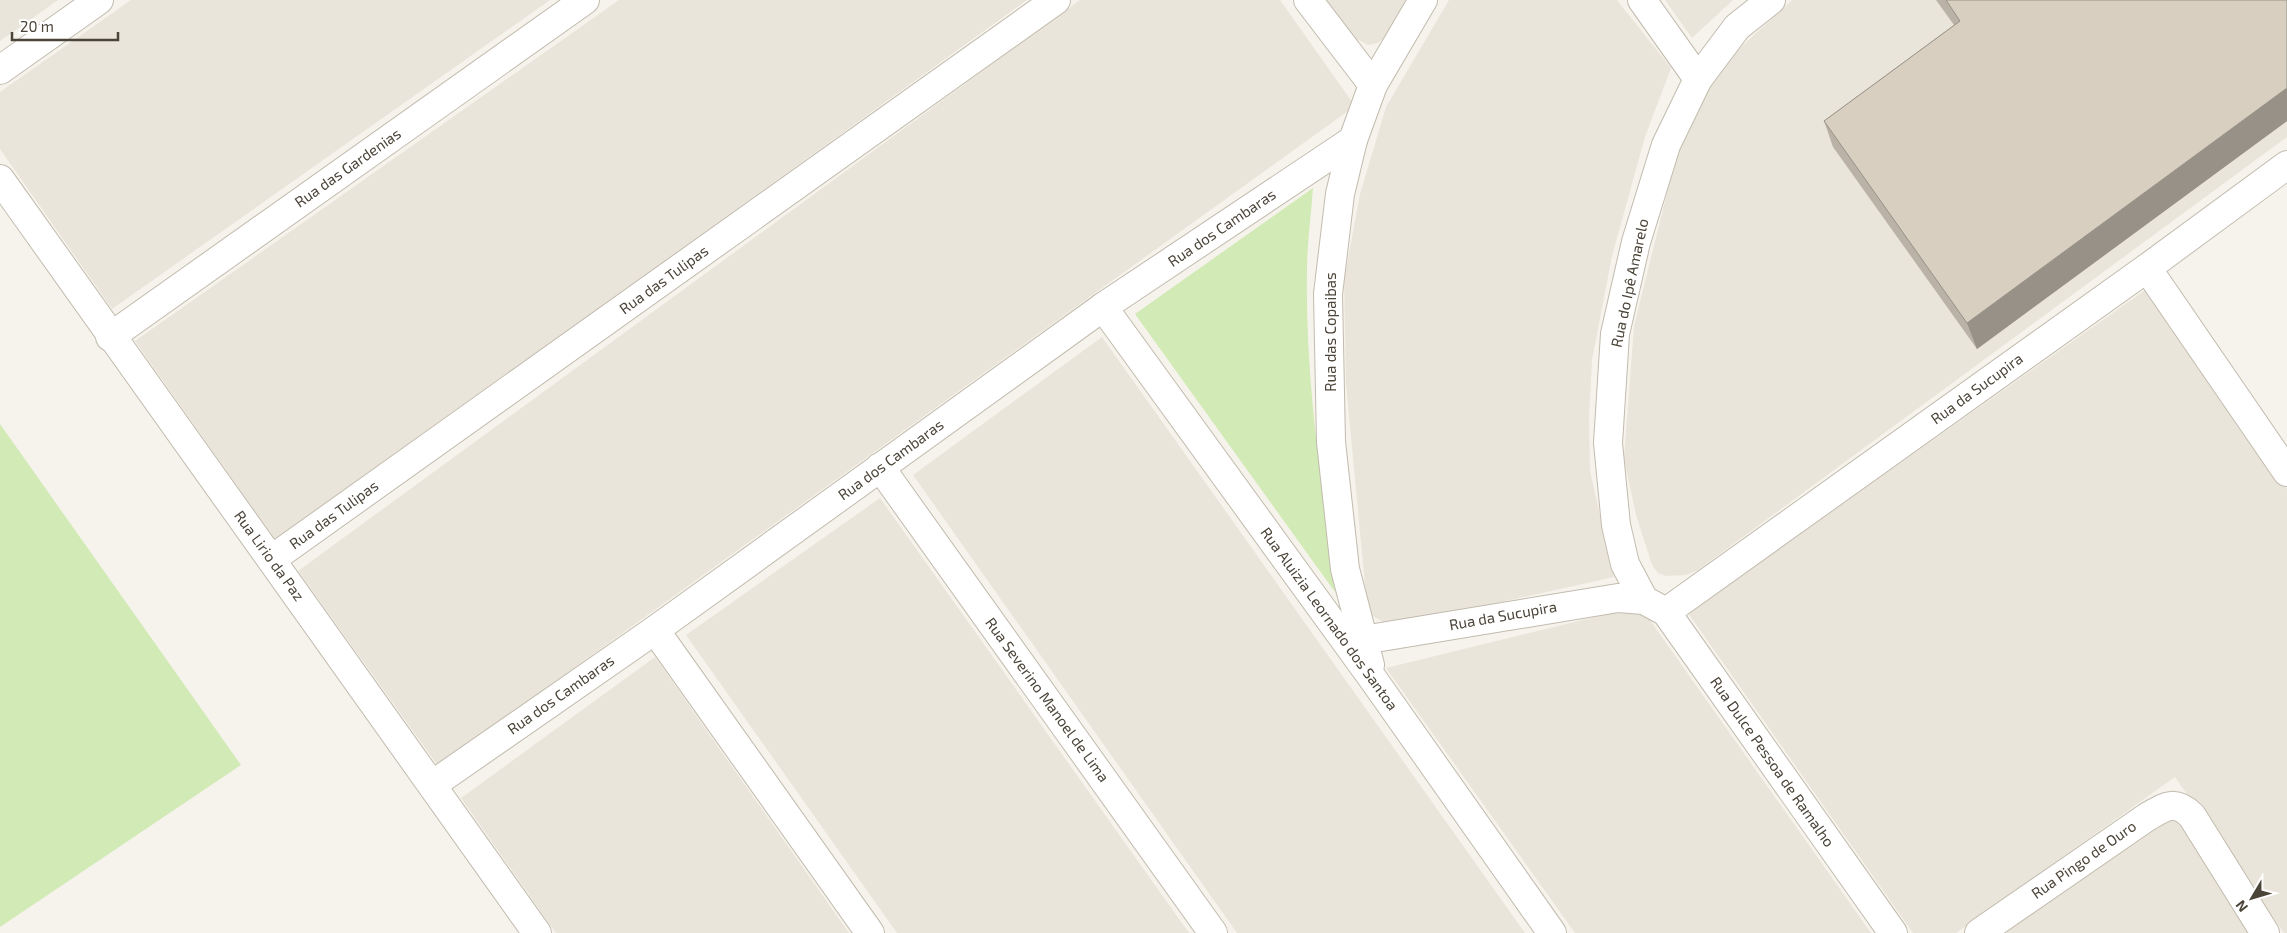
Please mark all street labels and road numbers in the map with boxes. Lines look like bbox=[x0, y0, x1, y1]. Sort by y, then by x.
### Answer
street label: Rua das Gardenias bbox=[291, 124, 404, 211]
street label: Rua dos Cambaras bbox=[1164, 184, 1279, 270]
street label: Rua do Ipê Amarelo bbox=[1607, 217, 1651, 349]
street label: Rua das Tulipas bbox=[615, 241, 711, 317]
street label: Rua das Copaibas bbox=[1321, 272, 1339, 392]
street label: Rua da Sucupira bbox=[1927, 349, 2026, 428]
street label: Rua dos Cambaras bbox=[834, 415, 947, 504]
street label: Rua das Tulipas bbox=[285, 476, 381, 552]
street label: Rua Lirio da Paz bbox=[231, 507, 309, 604]
street label: Rua Aluizia Leornado dos Santoa bbox=[1257, 523, 1402, 713]
street label: Rua da Sucupira bbox=[1448, 597, 1558, 633]
street label: Rua Severino Manoel de Lima bbox=[982, 614, 1114, 785]
street label: Rua dos Cambaras bbox=[504, 651, 617, 738]
street label: Rua Dulce Pessoa de Ramalho bbox=[1707, 673, 1839, 850]
street label: Rua Pingo de Ouro bbox=[2028, 816, 2139, 902]

